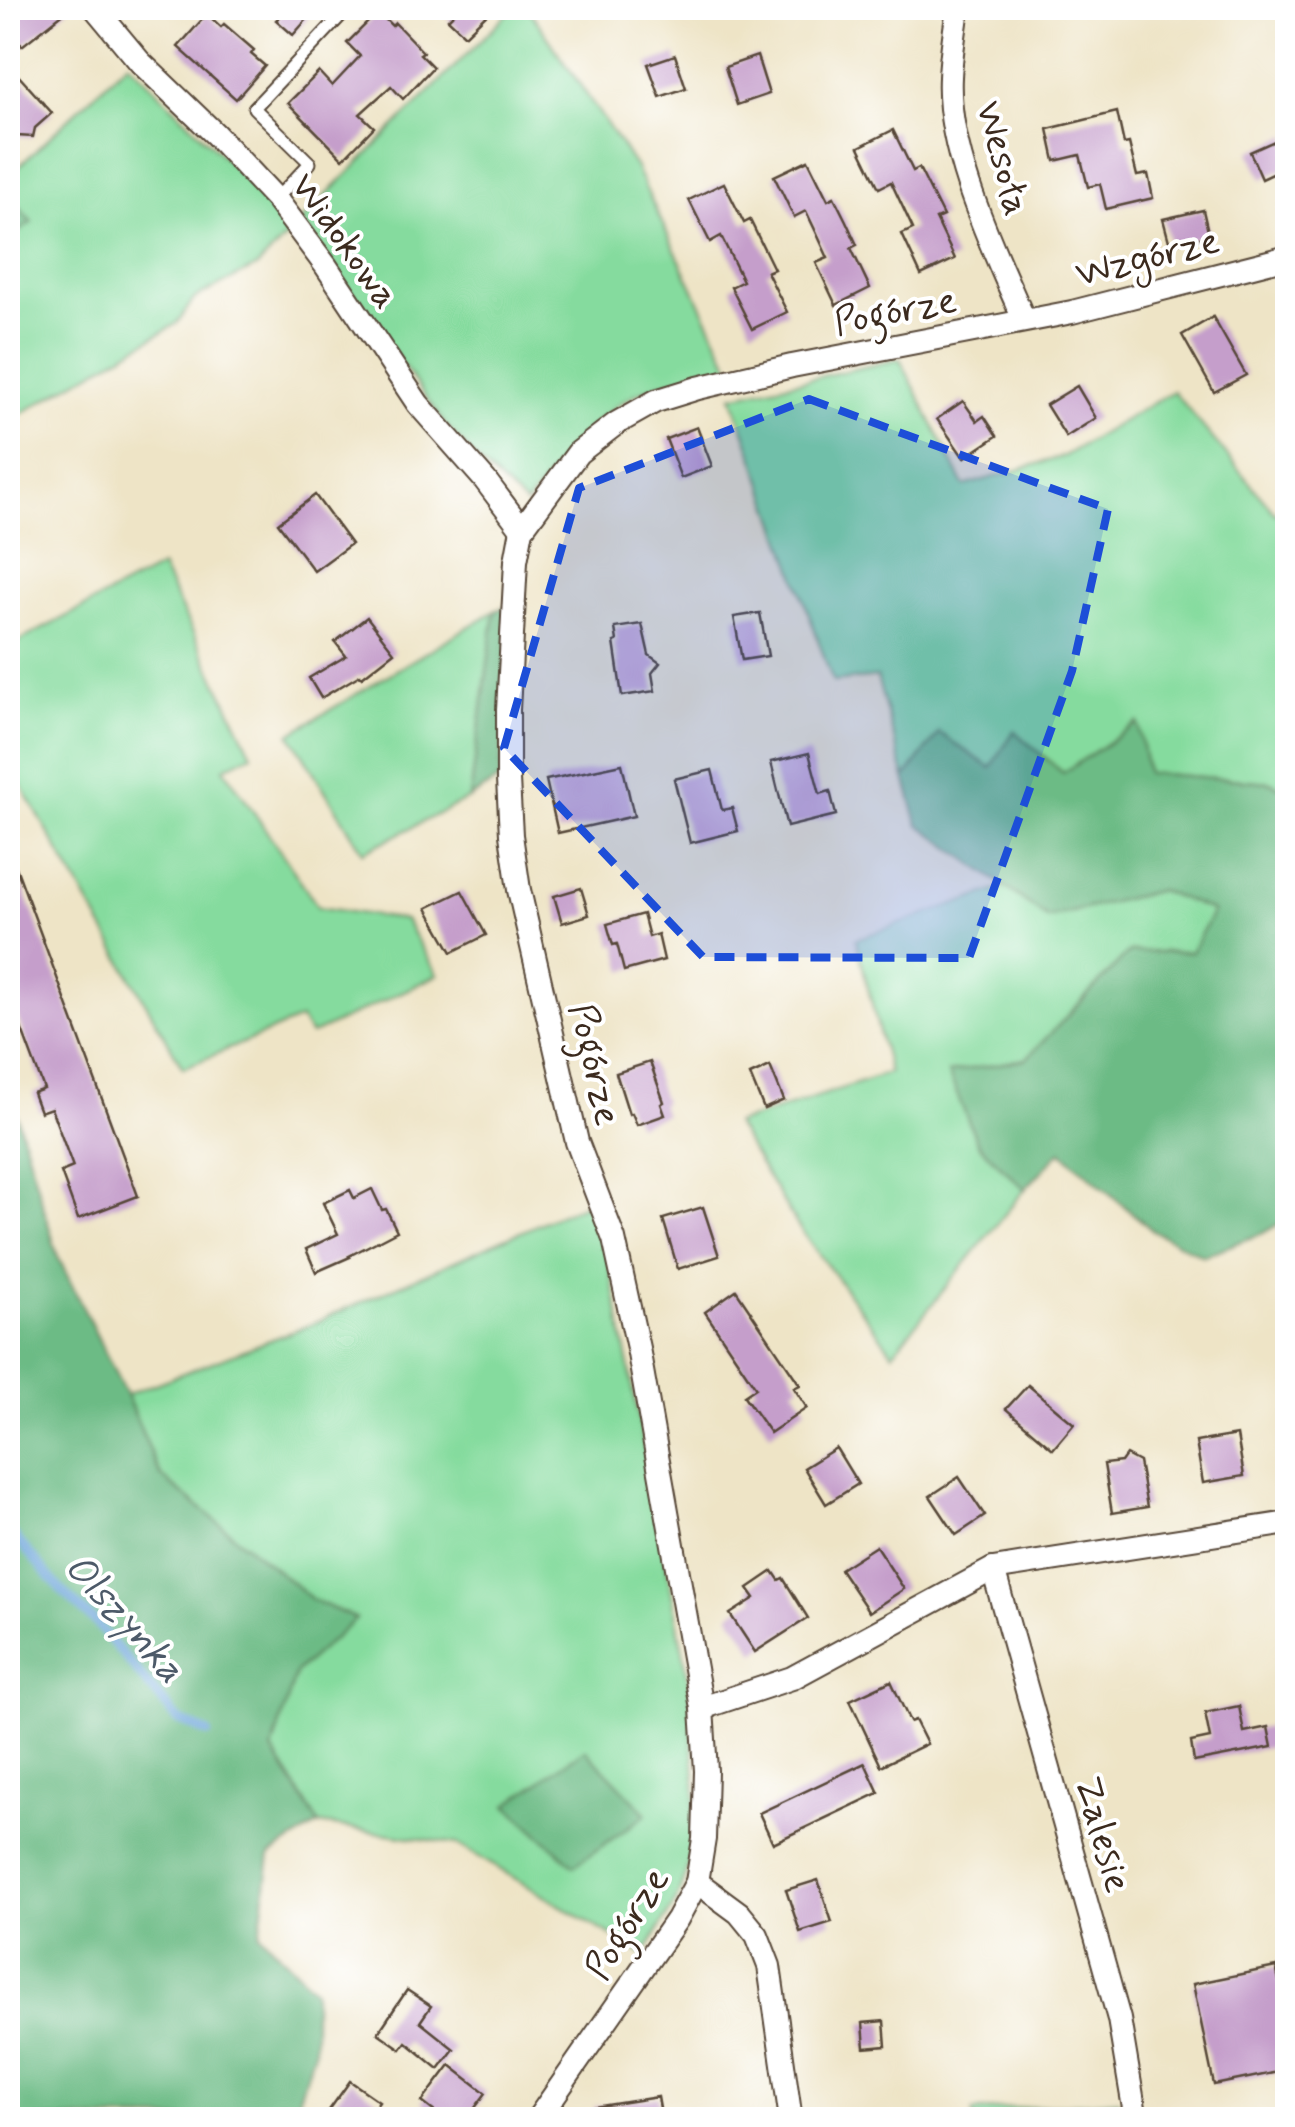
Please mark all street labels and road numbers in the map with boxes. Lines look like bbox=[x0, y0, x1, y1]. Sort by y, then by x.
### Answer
street label: Wesoła bbox=[963, 96, 1040, 221]
street label: Widokowa bbox=[278, 164, 410, 319]
street label: Wzgórze bbox=[1071, 217, 1225, 304]
street label: Pogórze bbox=[830, 277, 962, 352]
street label: Pogórze bbox=[552, 999, 631, 1131]
street label: Zalesie bbox=[1062, 1771, 1141, 1898]
street label: Pogórze bbox=[575, 1859, 685, 1992]

